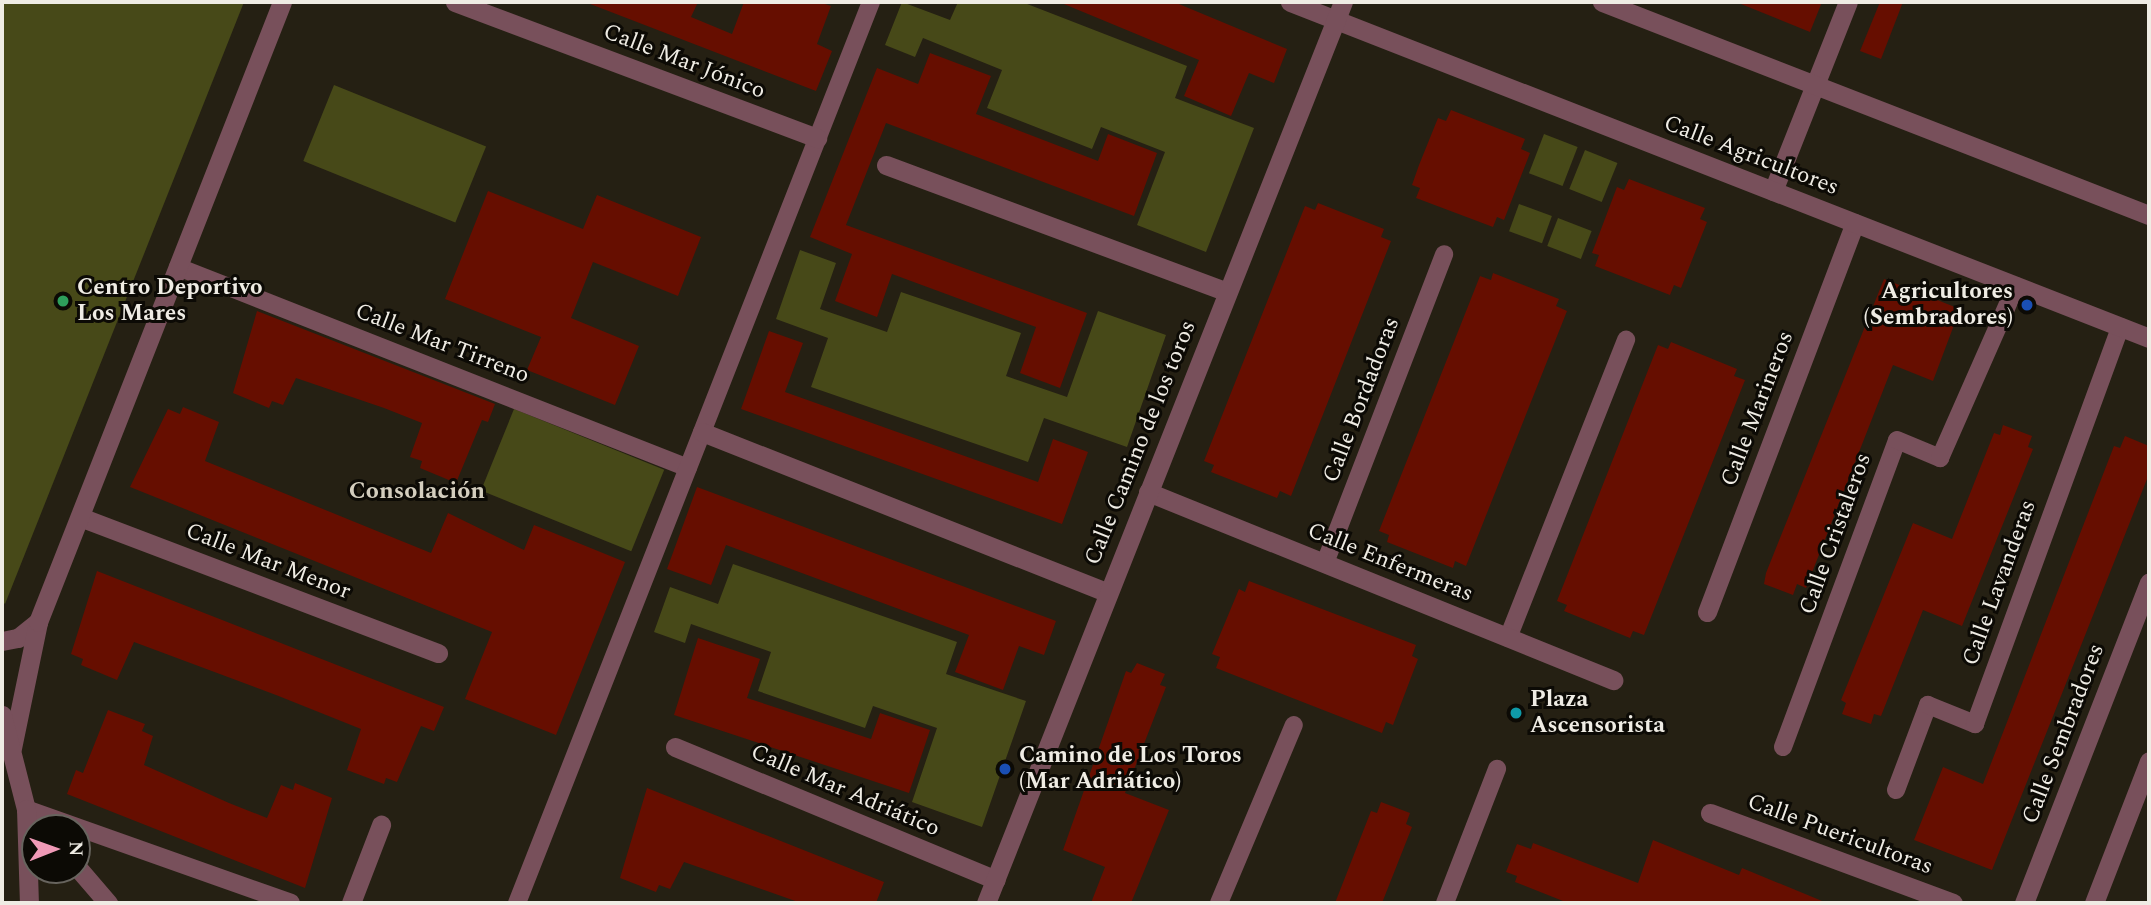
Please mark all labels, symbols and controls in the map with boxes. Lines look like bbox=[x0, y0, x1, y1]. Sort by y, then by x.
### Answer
street label: Calle Mar Jónico bbox=[599, 18, 769, 106]
street label: Calle Agricultores bbox=[1660, 110, 1842, 202]
place label: Centro Deportivo Los Mares bbox=[77, 274, 262, 328]
place label: Agricultores (Sembradores) bbox=[1864, 278, 2013, 332]
marker: Centro Deportivo Los Mares bbox=[55, 293, 71, 309]
marker: Agricultores (Sembradores) bbox=[2019, 297, 2035, 313]
street label: Calle Mar Tirreno bbox=[351, 298, 533, 390]
street label: Calle Bordadoras bbox=[1318, 313, 1406, 487]
street label: Calle Camino de los toros bbox=[1079, 317, 1203, 569]
street label: Calle Marineros bbox=[1716, 328, 1800, 490]
street label: Calle Cristaleros bbox=[1794, 450, 1878, 618]
district label: Consolación bbox=[349, 478, 485, 506]
street label: Calle Lavanderas bbox=[1957, 496, 2043, 670]
street label: Calle Enfermeras bbox=[1303, 517, 1477, 609]
street label: Calle Mar Menor bbox=[182, 518, 354, 606]
street label: Calle Sembradores bbox=[2017, 640, 2111, 828]
place label: Plaza Ascensorista bbox=[1530, 686, 1665, 740]
marker: Plaza Ascensorista bbox=[1508, 705, 1524, 721]
street label: Calle Mar Adriático bbox=[746, 739, 944, 843]
place label: Camino de Los Toros (Mar Adriático) bbox=[1019, 742, 1242, 796]
marker: Camino de Los Toros (Mar Adriático) bbox=[997, 761, 1013, 777]
street label: Calle Puericultoras bbox=[1744, 789, 1936, 881]
north arrow bbox=[21, 814, 91, 884]
text: N bbox=[61, 841, 90, 857]

